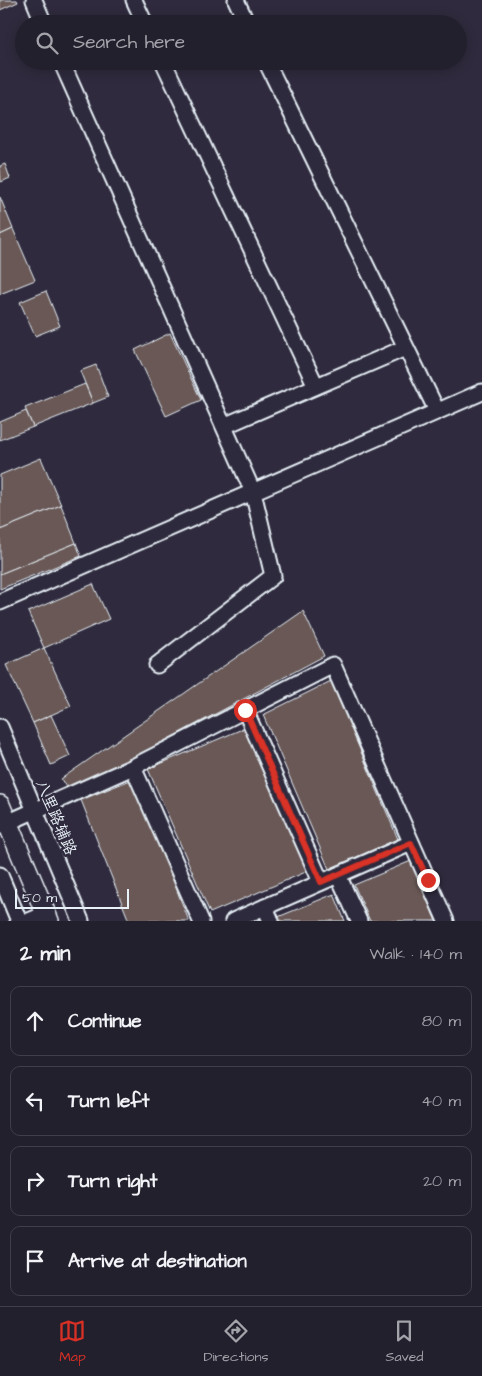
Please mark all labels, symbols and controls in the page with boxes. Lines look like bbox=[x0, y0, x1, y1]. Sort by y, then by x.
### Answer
search box bbox=[15, 15, 467, 70]
icon: search bbox=[33, 29, 61, 57]
text: Search here bbox=[73, 29, 185, 56]
route start bbox=[234, 699, 257, 722]
street label: 八里路辅路 bbox=[30, 776, 82, 859]
route end bbox=[417, 869, 440, 892]
scale bar bbox=[15, 886, 129, 909]
text: 50 m bbox=[22, 888, 57, 908]
text: 2 min bbox=[20, 939, 70, 968]
text: Walk · 140 m bbox=[370, 943, 462, 965]
icon: ahead bbox=[21, 1007, 49, 1035]
text: Continue bbox=[68, 1008, 142, 1035]
text: 80 m bbox=[422, 1010, 461, 1032]
icon: left bbox=[21, 1087, 49, 1115]
text: Turn left bbox=[68, 1088, 149, 1115]
text: 40 m bbox=[421, 1090, 461, 1112]
icon: right bbox=[21, 1167, 49, 1195]
text: Turn right bbox=[68, 1168, 157, 1195]
text: 20 m bbox=[423, 1170, 461, 1192]
icon: arrive bbox=[21, 1247, 49, 1275]
text: Arrive at destination bbox=[68, 1248, 247, 1275]
tab: Map bbox=[58, 1317, 86, 1367]
tab: Directions bbox=[203, 1317, 268, 1367]
tab: Saved bbox=[385, 1317, 424, 1367]

